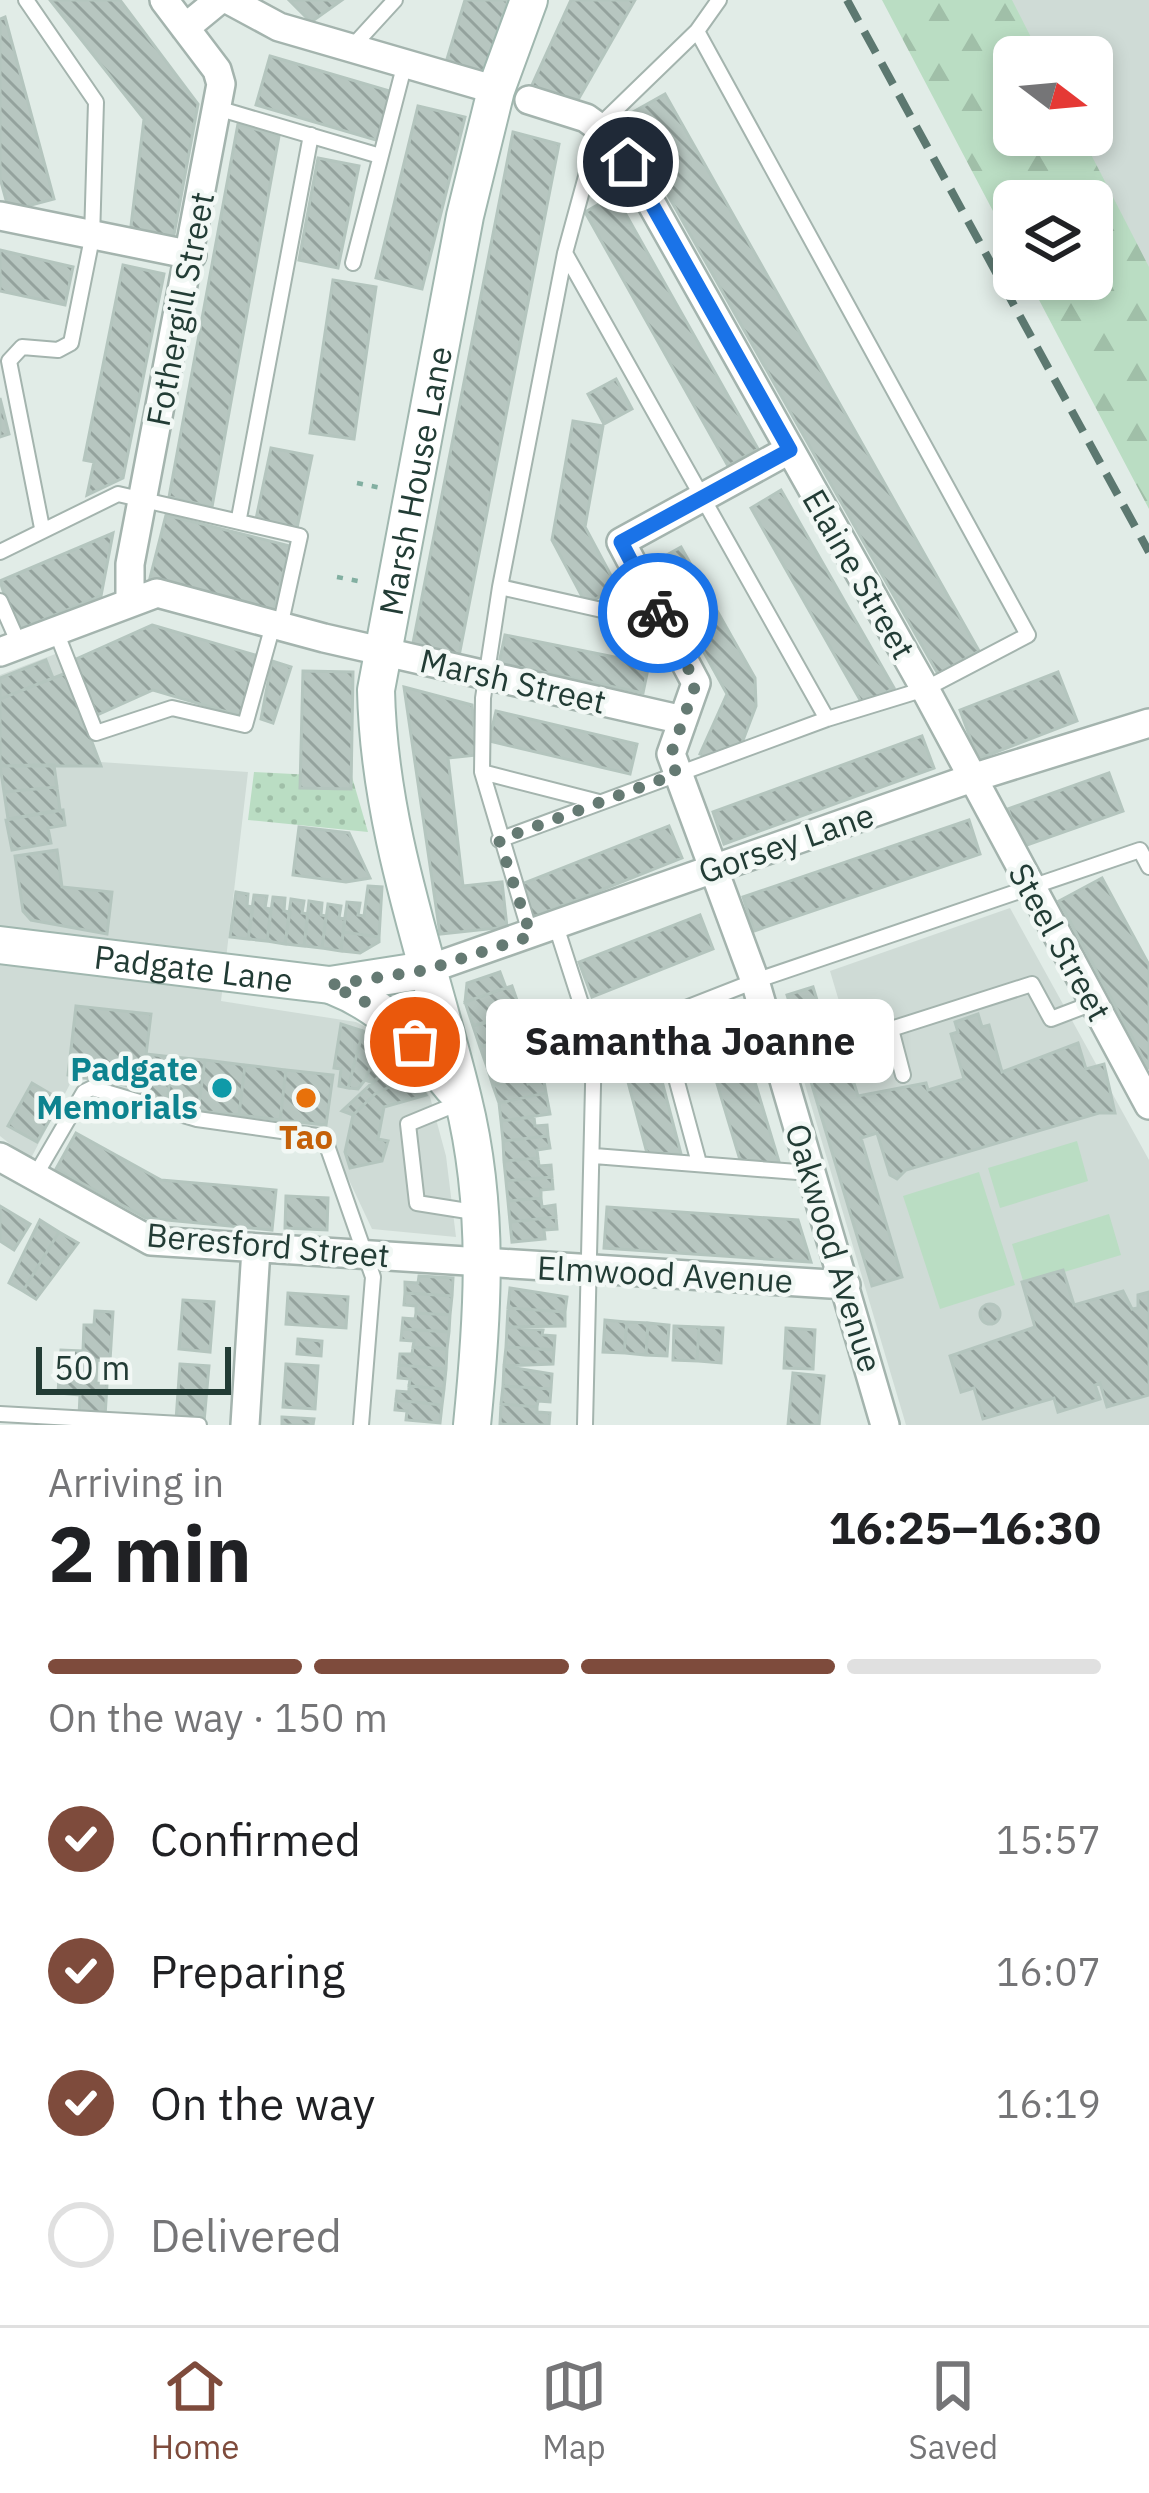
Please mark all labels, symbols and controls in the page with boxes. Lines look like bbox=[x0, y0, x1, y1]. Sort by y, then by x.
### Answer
north arrow bbox=[993, 36, 1113, 156]
map controls bbox=[993, 36, 1113, 300]
pin bbox=[577, 111, 679, 213]
icon: home bbox=[595, 129, 661, 195]
button: layers bbox=[993, 180, 1113, 300]
street label: Fothergill Street bbox=[136, 188, 223, 430]
street label: Marsh House Lane bbox=[369, 343, 461, 619]
street label: Elaine Street bbox=[793, 481, 925, 666]
courier bbox=[598, 553, 718, 673]
icon: bike bbox=[625, 580, 691, 646]
street label: Marsh Street bbox=[416, 638, 610, 723]
street label: Gorsey Lane bbox=[692, 792, 879, 893]
street label: Steel Street bbox=[999, 855, 1121, 1028]
street label: Padgate Lane bbox=[92, 935, 295, 1001]
pin bbox=[364, 991, 466, 1093]
callout: Samantha Joanne bbox=[487, 1000, 895, 1084]
icon: bag bbox=[382, 1009, 448, 1075]
text: Samantha Joanne bbox=[525, 1015, 855, 1066]
place label: Padgate Memorials bbox=[36, 1047, 198, 1128]
marker: Padgate Memorials bbox=[209, 1075, 235, 1101]
marker: Tao bbox=[293, 1085, 319, 1111]
place label: Tao bbox=[279, 1115, 333, 1158]
street label: Oakwood Avenue bbox=[776, 1118, 893, 1377]
street label: Beresford Street bbox=[145, 1212, 391, 1277]
street label: Elmwood Avenue bbox=[536, 1245, 794, 1302]
scale bar bbox=[36, 1341, 231, 1394]
text: 50 m bbox=[54, 1346, 130, 1389]
text: Arriving in bbox=[48, 1457, 224, 1508]
text: 16:25–16:30 bbox=[829, 1498, 1101, 1556]
text: 2 min bbox=[48, 1502, 252, 1603]
text: On the way · 150 m bbox=[48, 1692, 388, 1743]
icon: check bbox=[48, 1806, 114, 1872]
text: Confirmed bbox=[150, 1810, 361, 1868]
text: 15:57 bbox=[996, 1814, 1101, 1865]
icon: check bbox=[48, 1938, 114, 2004]
text: Preparing bbox=[150, 1942, 345, 2000]
text: 16:07 bbox=[996, 1946, 1101, 1997]
icon: check bbox=[48, 2070, 114, 2136]
text: On the way bbox=[150, 2074, 375, 2132]
text: 16:19 bbox=[996, 2078, 1101, 2129]
text: Delivered bbox=[150, 2206, 342, 2264]
tab: Home bbox=[151, 2353, 239, 2468]
tab: Map bbox=[541, 2353, 607, 2468]
tab: Saved bbox=[908, 2353, 998, 2468]

